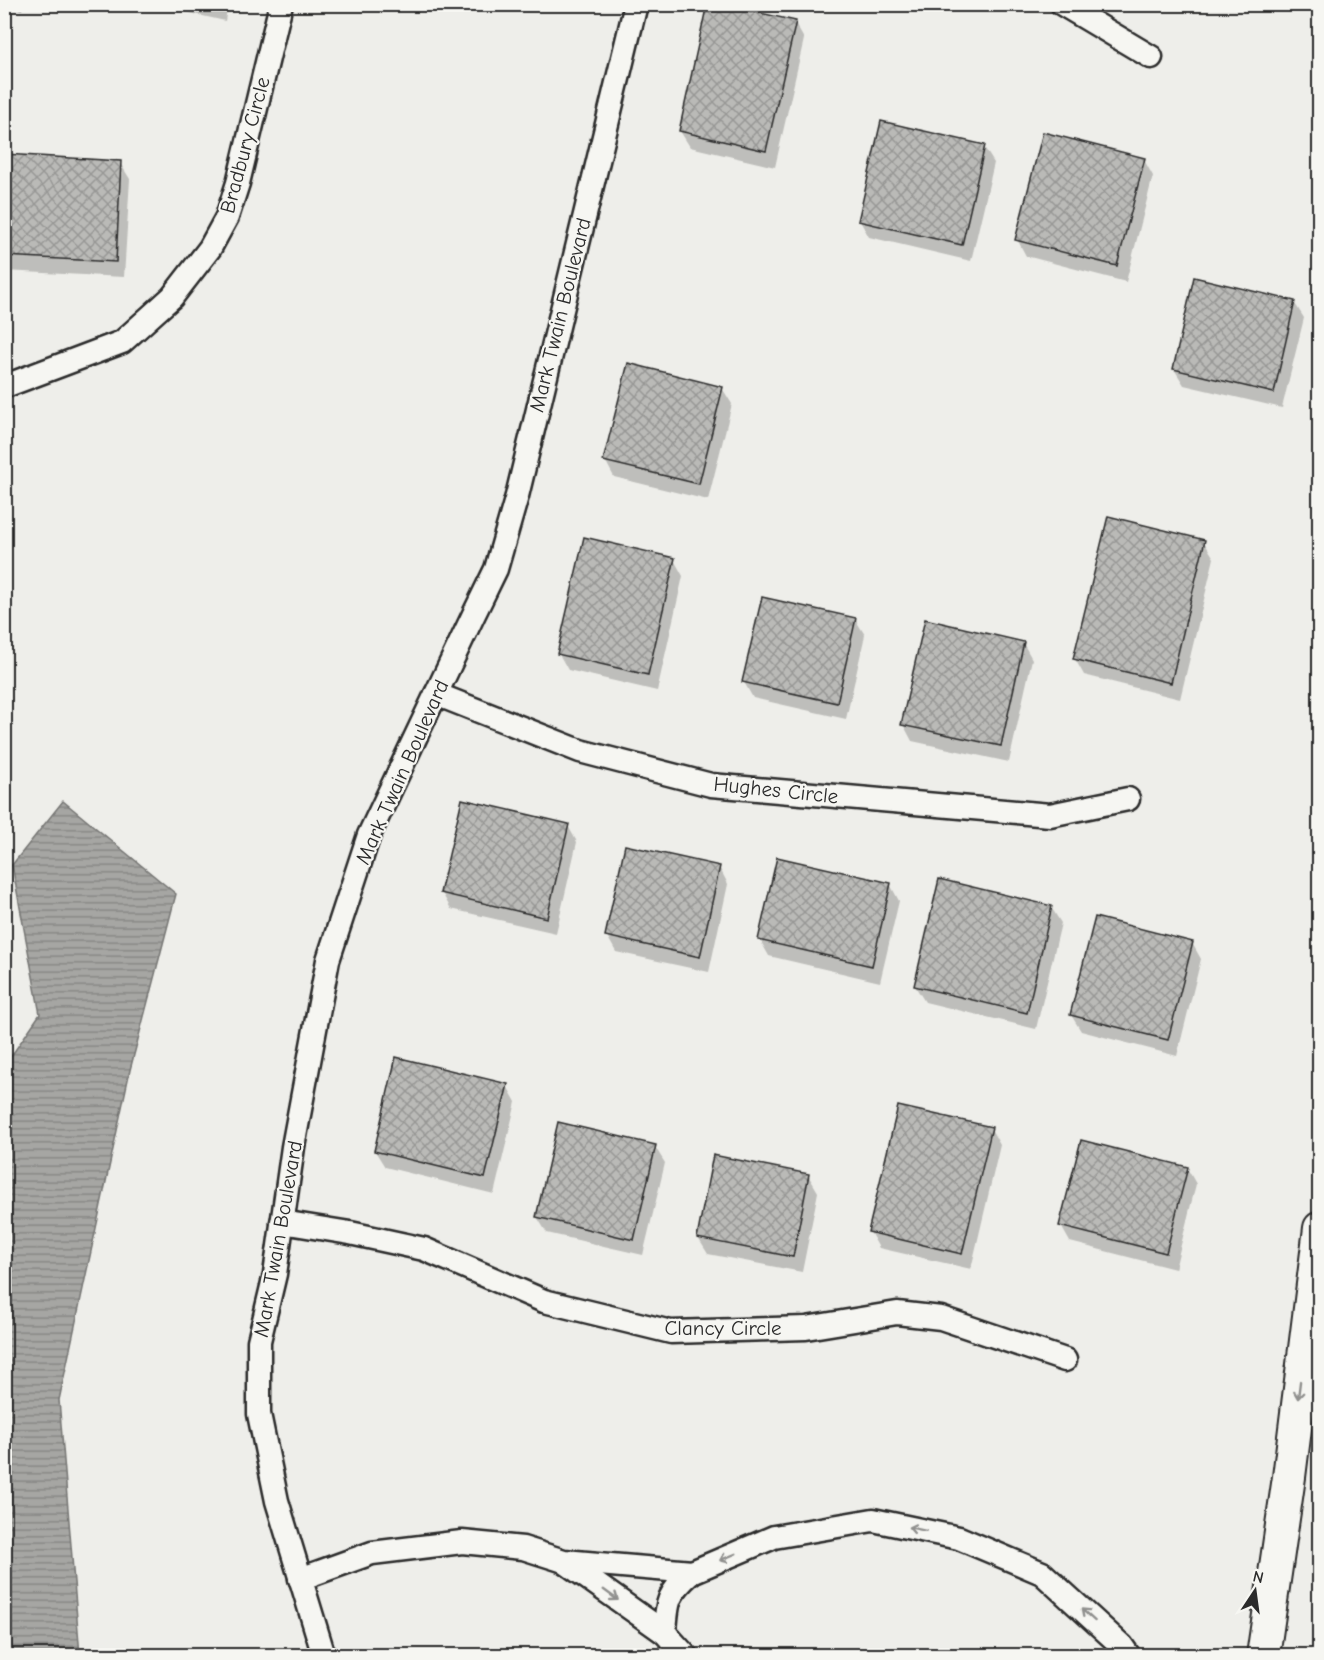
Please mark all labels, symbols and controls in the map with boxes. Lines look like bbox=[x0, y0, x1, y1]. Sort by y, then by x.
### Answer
street label: Bradbury Circle bbox=[215, 74, 275, 216]
street label: Mark Twain Boulevard bbox=[524, 215, 596, 415]
street label: Mark Twain Boulevard bbox=[350, 676, 454, 868]
street label: Hughes Circle bbox=[712, 772, 840, 808]
street label: Mark Twain Boulevard bbox=[249, 1139, 307, 1339]
street label: Clancy Circle bbox=[664, 1316, 782, 1340]
one-way arrow bbox=[1294, 1379, 1305, 1399]
one-way arrow bbox=[907, 1523, 927, 1534]
one-way arrow bbox=[720, 1552, 738, 1563]
north arrow bbox=[1225, 1561, 1285, 1621]
text: N bbox=[1251, 1567, 1265, 1587]
one-way arrow bbox=[603, 1589, 619, 1602]
one-way arrow bbox=[1080, 1608, 1095, 1622]

